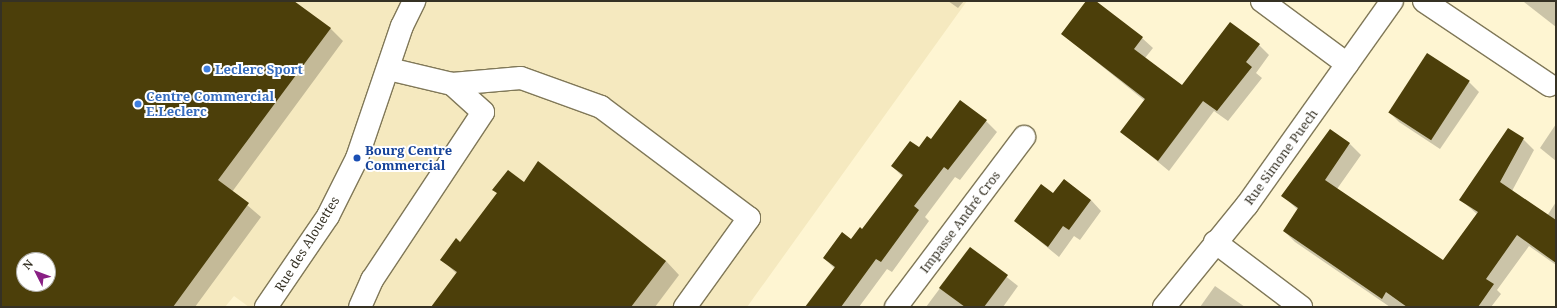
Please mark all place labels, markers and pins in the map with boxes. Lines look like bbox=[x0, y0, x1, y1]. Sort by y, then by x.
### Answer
place label: Leclerc Sport bbox=[215, 61, 303, 77]
marker: Leclerc Sport bbox=[202, 64, 212, 74]
place label: Centre Commercial E.Leclerc bbox=[146, 89, 274, 120]
marker: Centre Commercial E.Leclerc bbox=[133, 99, 143, 109]
place label: Bourg Centre Commercial bbox=[365, 143, 452, 174]
marker: Bourg Centre Commercial bbox=[352, 153, 362, 163]

